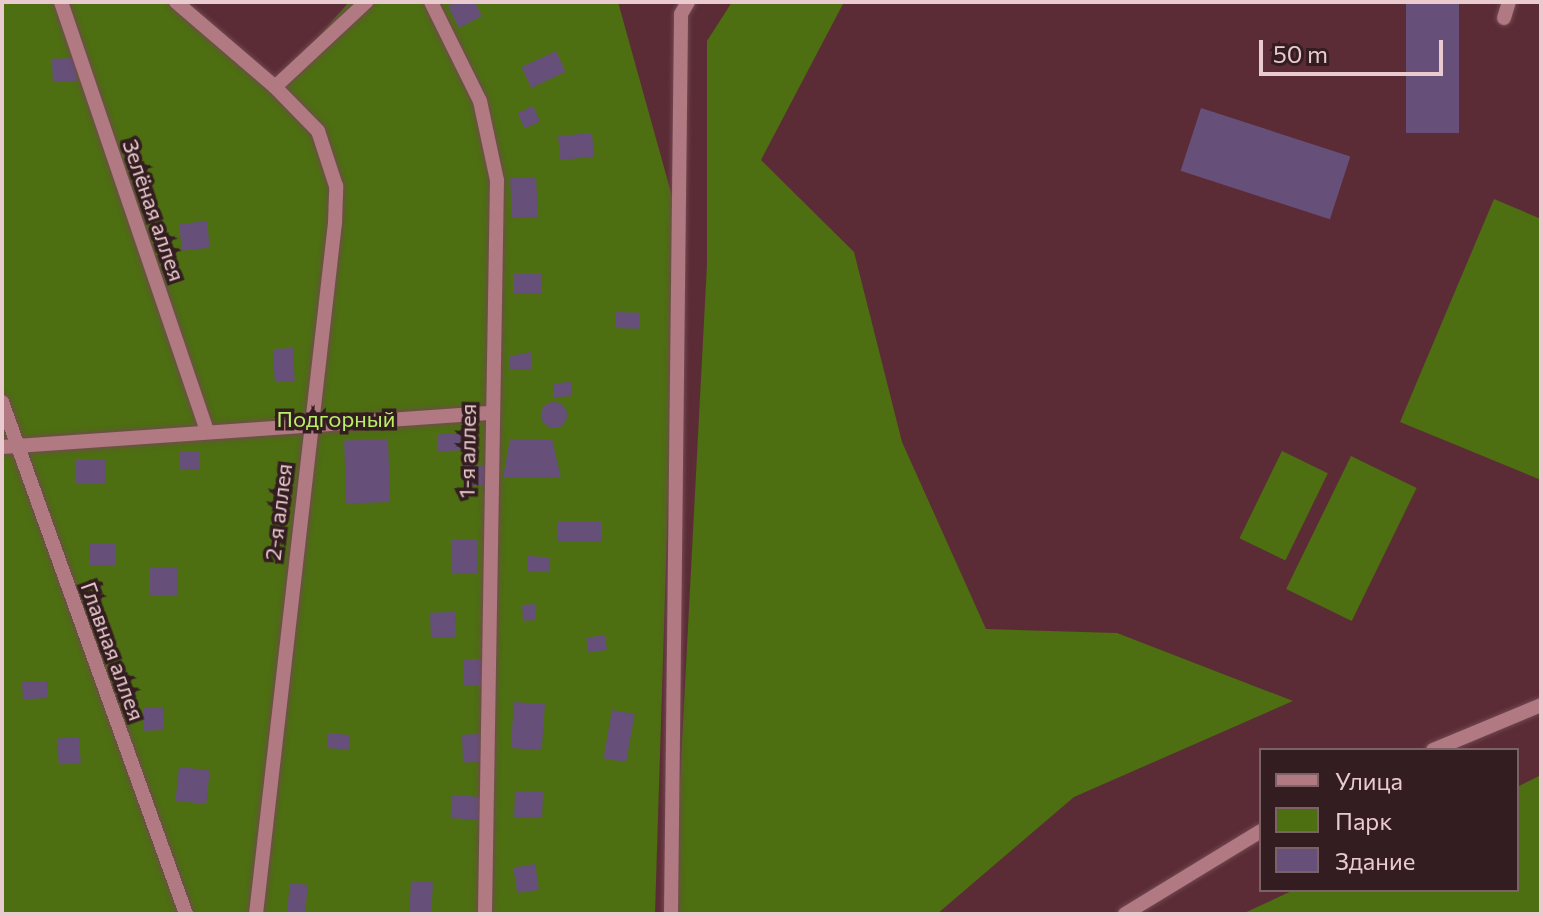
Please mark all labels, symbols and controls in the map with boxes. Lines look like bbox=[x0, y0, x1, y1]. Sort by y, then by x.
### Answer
scale bar bbox=[1263, 24, 1447, 74]
text: 50 m bbox=[1273, 39, 1328, 68]
street label: Зелёная аллея bbox=[117, 136, 191, 284]
street label: 1-я аллея bbox=[453, 404, 481, 498]
park label: Подгорный bbox=[277, 406, 395, 432]
street label: 2-я аллея bbox=[259, 462, 297, 562]
street label: Главная аллея bbox=[76, 578, 150, 724]
legend bbox=[1259, 748, 1519, 892]
text: Улица bbox=[1335, 766, 1403, 795]
text: Парк bbox=[1335, 806, 1392, 835]
text: Здание bbox=[1335, 846, 1415, 875]

